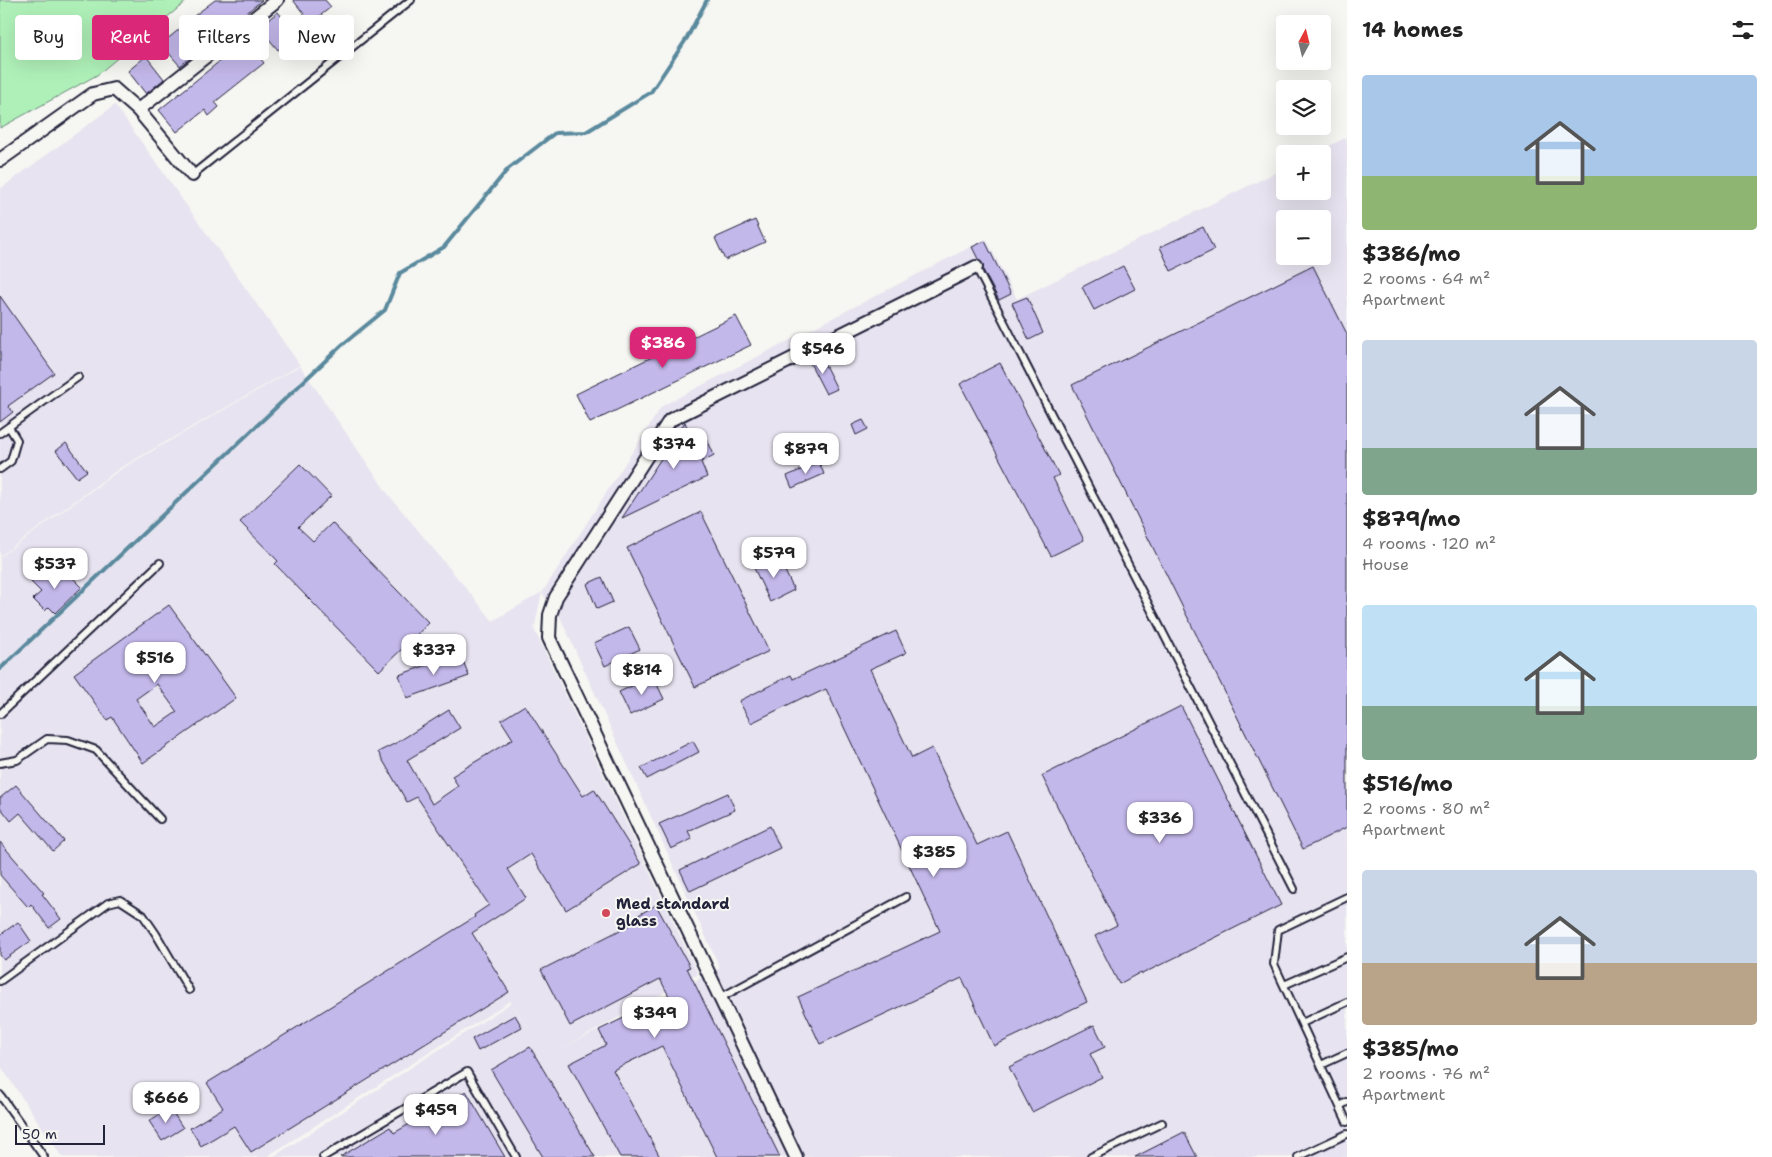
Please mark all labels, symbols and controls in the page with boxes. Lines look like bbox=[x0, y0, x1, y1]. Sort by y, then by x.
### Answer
chip: Buy bbox=[15, 15, 82, 60]
chip: Rent bbox=[92, 15, 169, 60]
chip: Filters bbox=[179, 15, 269, 60]
chip: New bbox=[279, 15, 354, 60]
north arrow bbox=[1276, 15, 1331, 70]
map controls bbox=[1276, 15, 1331, 265]
text: 14 homes bbox=[1362, 16, 1463, 44]
icon: filters bbox=[1729, 16, 1757, 44]
button: layers bbox=[1276, 80, 1331, 135]
icon: home bbox=[1515, 108, 1605, 198]
button: + bbox=[1276, 145, 1331, 200]
button: − bbox=[1276, 210, 1331, 265]
text: $386/mo bbox=[1362, 240, 1461, 268]
text: 2 rooms · 64 m² bbox=[1362, 268, 1490, 289]
text: Apartment bbox=[1362, 289, 1445, 310]
pin: $386 bbox=[633, 326, 693, 369]
text: $386 bbox=[641, 332, 685, 353]
pin: $546 bbox=[793, 332, 853, 375]
text: $546 bbox=[801, 338, 845, 359]
icon: home bbox=[1515, 373, 1605, 463]
pin: $374 bbox=[644, 428, 704, 470]
pin: $879 bbox=[776, 432, 836, 475]
text: $374 bbox=[652, 433, 696, 454]
text: $879 bbox=[784, 438, 828, 459]
text: $879/mo bbox=[1362, 505, 1461, 533]
text: 4 rooms · 120 m² bbox=[1362, 533, 1496, 554]
pin: $579 bbox=[744, 536, 804, 579]
text: $579 bbox=[752, 542, 796, 563]
pin: $537 bbox=[25, 548, 85, 590]
text: $537 bbox=[34, 553, 76, 574]
text: House bbox=[1362, 554, 1409, 575]
pin: $337 bbox=[404, 634, 464, 676]
icon: home bbox=[1515, 638, 1605, 728]
text: $337 bbox=[412, 639, 456, 660]
pin: $516 bbox=[125, 642, 185, 684]
text: $516 bbox=[136, 647, 174, 668]
pin: $814 bbox=[612, 654, 672, 696]
text: $814 bbox=[622, 659, 662, 680]
text: $516/mo bbox=[1362, 770, 1453, 798]
text: 2 rooms · 80 m² bbox=[1362, 798, 1490, 819]
pin: $336 bbox=[1130, 802, 1190, 844]
text: $336 bbox=[1138, 807, 1182, 828]
text: Apartment bbox=[1362, 819, 1445, 840]
pin: $385 bbox=[904, 836, 964, 878]
text: $385 bbox=[912, 841, 956, 862]
place label: Med standard glass bbox=[616, 894, 730, 931]
icon: home bbox=[1515, 903, 1605, 993]
marker: Med standard glass bbox=[600, 907, 612, 919]
pin: $349 bbox=[625, 996, 685, 1039]
text: $349 bbox=[633, 1002, 677, 1023]
text: $385/mo bbox=[1362, 1035, 1459, 1063]
text: 2 rooms · 76 m² bbox=[1362, 1063, 1490, 1084]
pin: $666 bbox=[136, 1082, 196, 1124]
text: Apartment bbox=[1362, 1084, 1445, 1105]
text: $666 bbox=[144, 1087, 188, 1108]
pin: $459 bbox=[406, 1094, 466, 1136]
text: $459 bbox=[415, 1099, 457, 1120]
scale bar bbox=[15, 1122, 105, 1145]
text: 50 m bbox=[22, 1125, 57, 1143]

